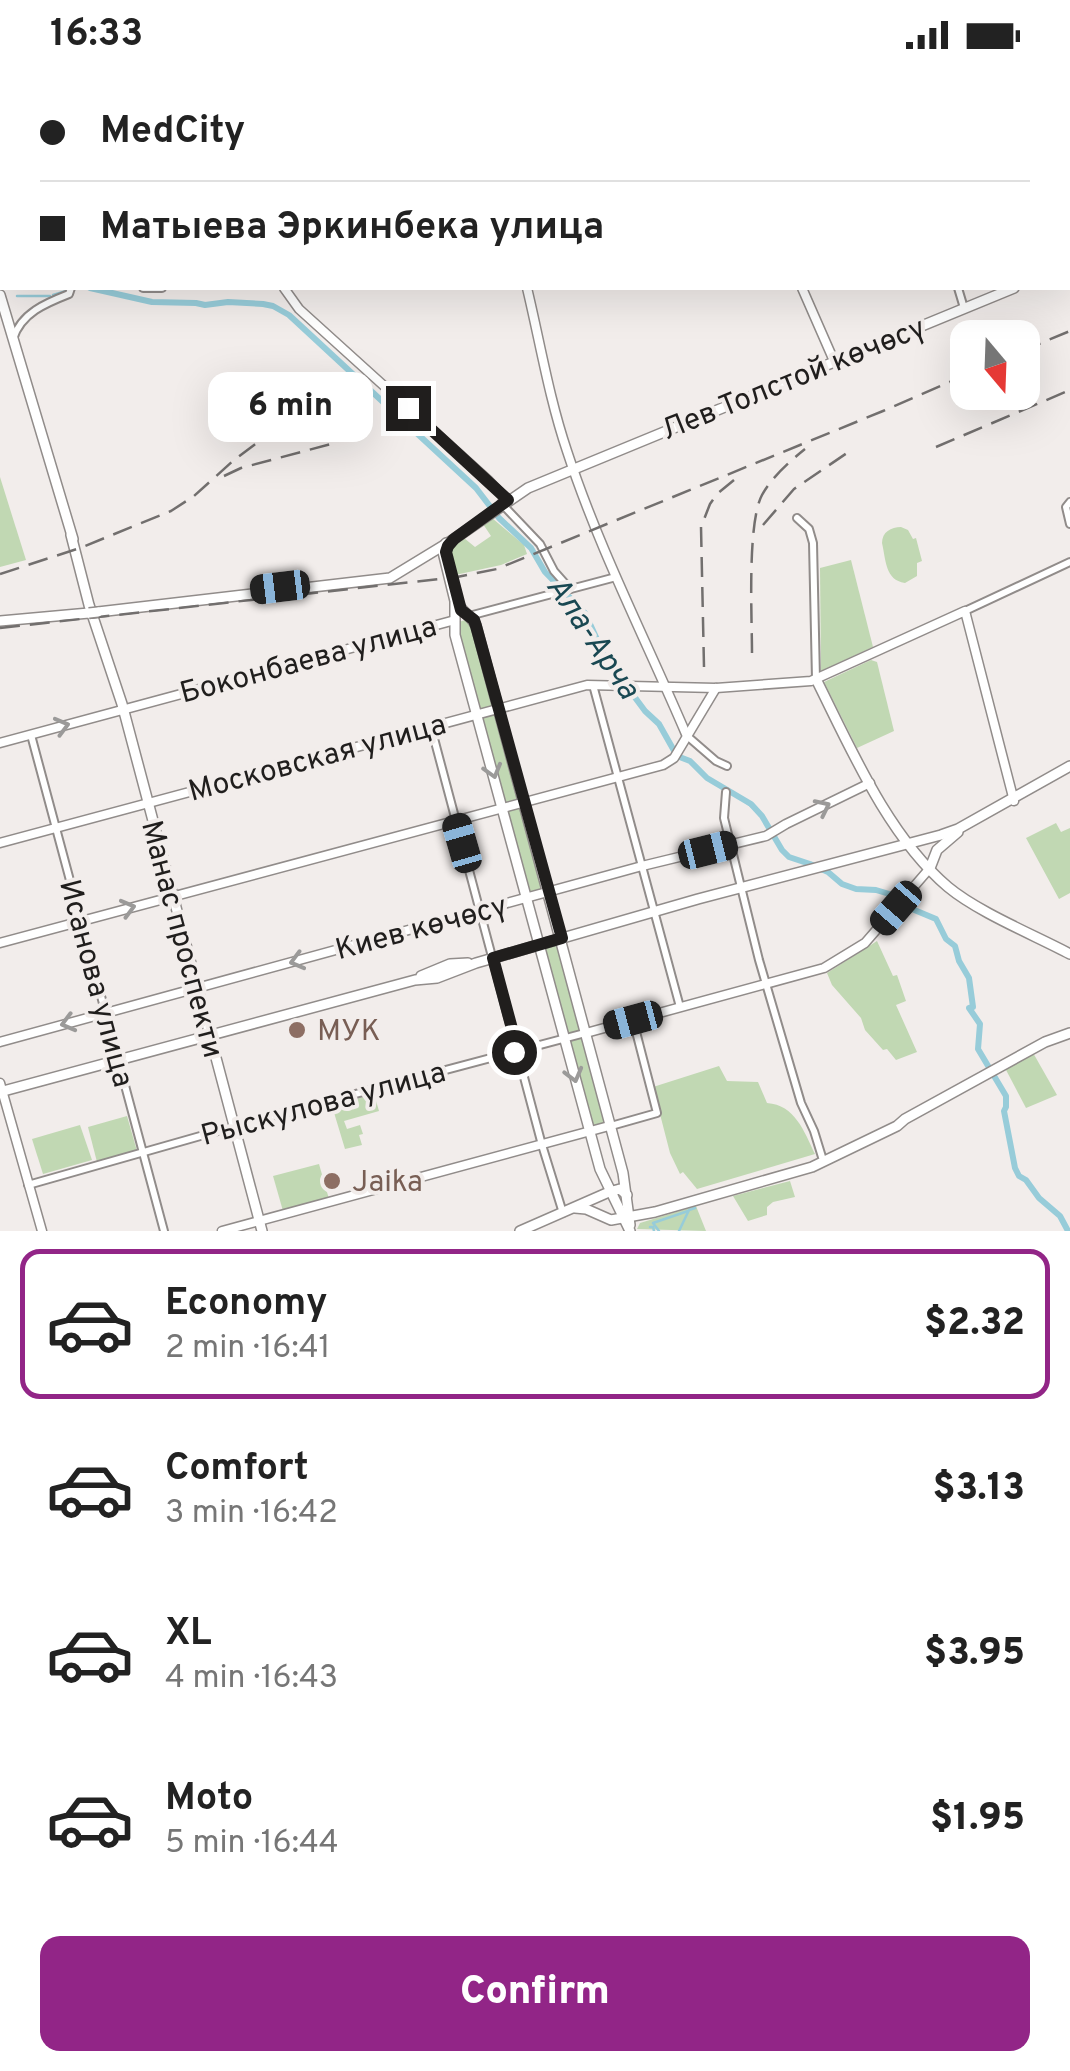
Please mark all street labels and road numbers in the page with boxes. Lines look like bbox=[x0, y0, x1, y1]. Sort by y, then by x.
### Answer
street label: Лев Толстой көчөсү bbox=[656, 310, 931, 450]
street label: Боконбаева улица bbox=[176, 609, 441, 713]
street label: Московская улица bbox=[185, 707, 450, 812]
street label: Манас проспекти bbox=[131, 817, 230, 1062]
street label: Исанова улица bbox=[49, 876, 140, 1092]
street label: Киев көчөсү bbox=[332, 889, 512, 970]
street label: Рыскулова улица bbox=[197, 1055, 450, 1156]

